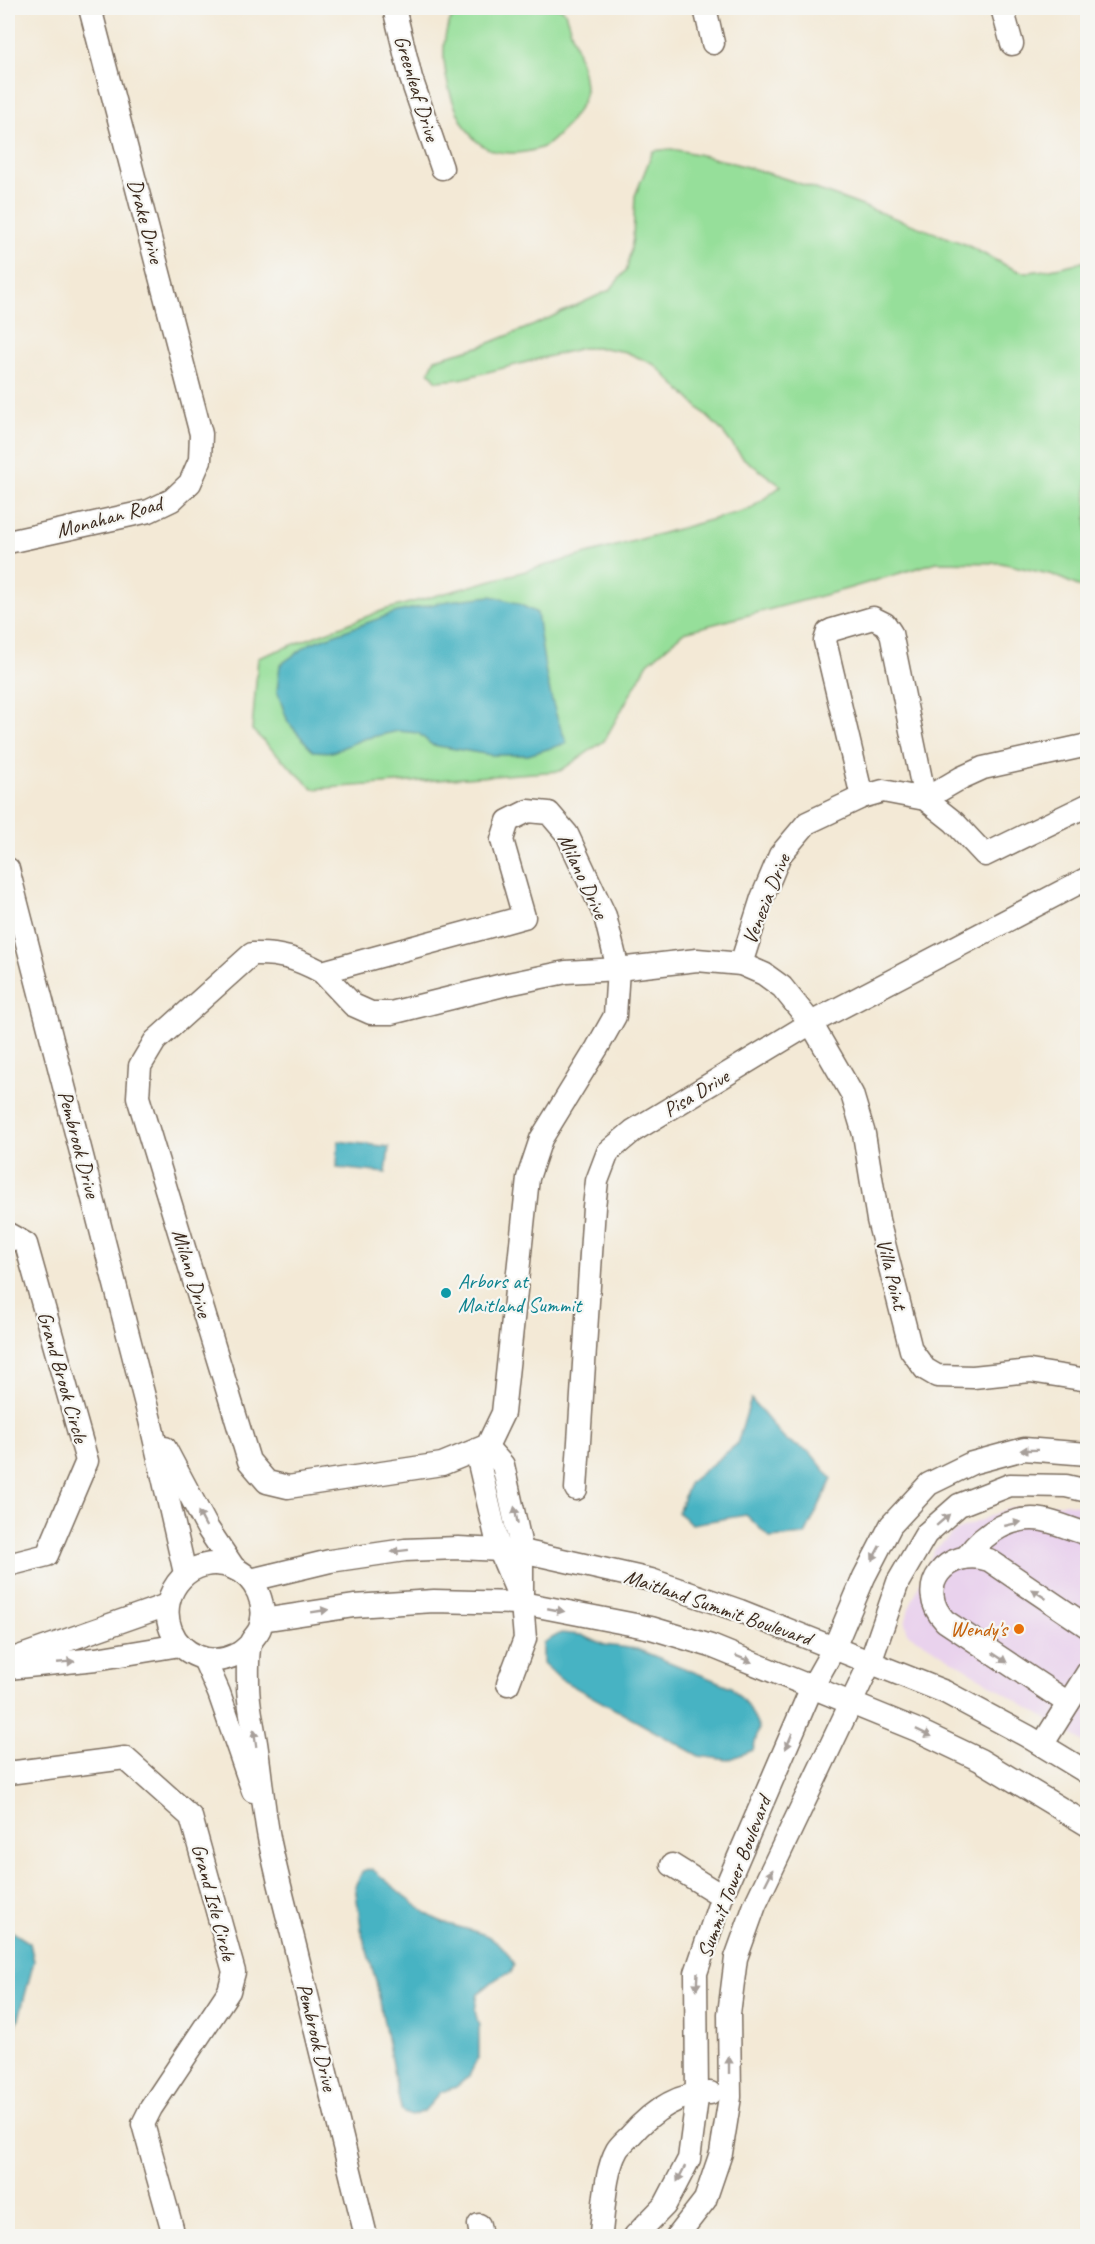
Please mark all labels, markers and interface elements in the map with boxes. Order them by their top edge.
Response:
street label: Greenleaf Drive [389,32,446,145]
street label: Drake Drive [122,176,170,268]
street label: Monahan Road [53,489,168,544]
street label: Milano Drive [552,829,614,924]
street label: Venezia Drive [736,849,796,948]
street label: Pisa Drive [658,1062,735,1123]
street label: Pembrook Drive [52,1088,106,1201]
street label: Milano Drive [166,1226,218,1321]
street label: Villa Point [871,1236,914,1314]
place label: Arbors at Maitland Summit [458,1268,583,1318]
marker: Arbors at Maitland Summit [439,1286,453,1300]
street label: Grand Brook Circle [32,1309,94,1447]
one-way arrow [1020,1445,1039,1455]
one-way arrow [511,1506,520,1525]
one-way arrow [197,1511,207,1528]
one-way arrow [935,1513,951,1526]
one-way arrow [1004,1518,1022,1528]
one-way arrow [871,1545,881,1562]
one-way arrow [390,1546,409,1556]
street label: Maitland Summit Boulevard [621,1563,818,1652]
one-way arrow [1031,1589,1047,1600]
one-way arrow [311,1606,330,1615]
one-way arrow [546,1606,565,1615]
place label: Wendy's [950,1616,1009,1642]
marker: Wendy's [1012,1622,1026,1636]
one-way arrow [992,1652,1008,1663]
one-way arrow [735,1655,753,1665]
one-way arrow [56,1657,75,1667]
one-way arrow [251,1729,260,1748]
one-way arrow [916,1729,933,1738]
one-way arrow [784,1732,793,1750]
street label: Summit Tower Boulevard [691,1790,778,1962]
street label: Grand Isle Circle [186,1841,242,1964]
one-way arrow [764,1868,773,1885]
one-way arrow [692,1972,701,1991]
street label: Pembrook Drive [291,1981,343,2094]
one-way arrow [724,2055,734,2074]
one-way arrow [677,2165,686,2182]

